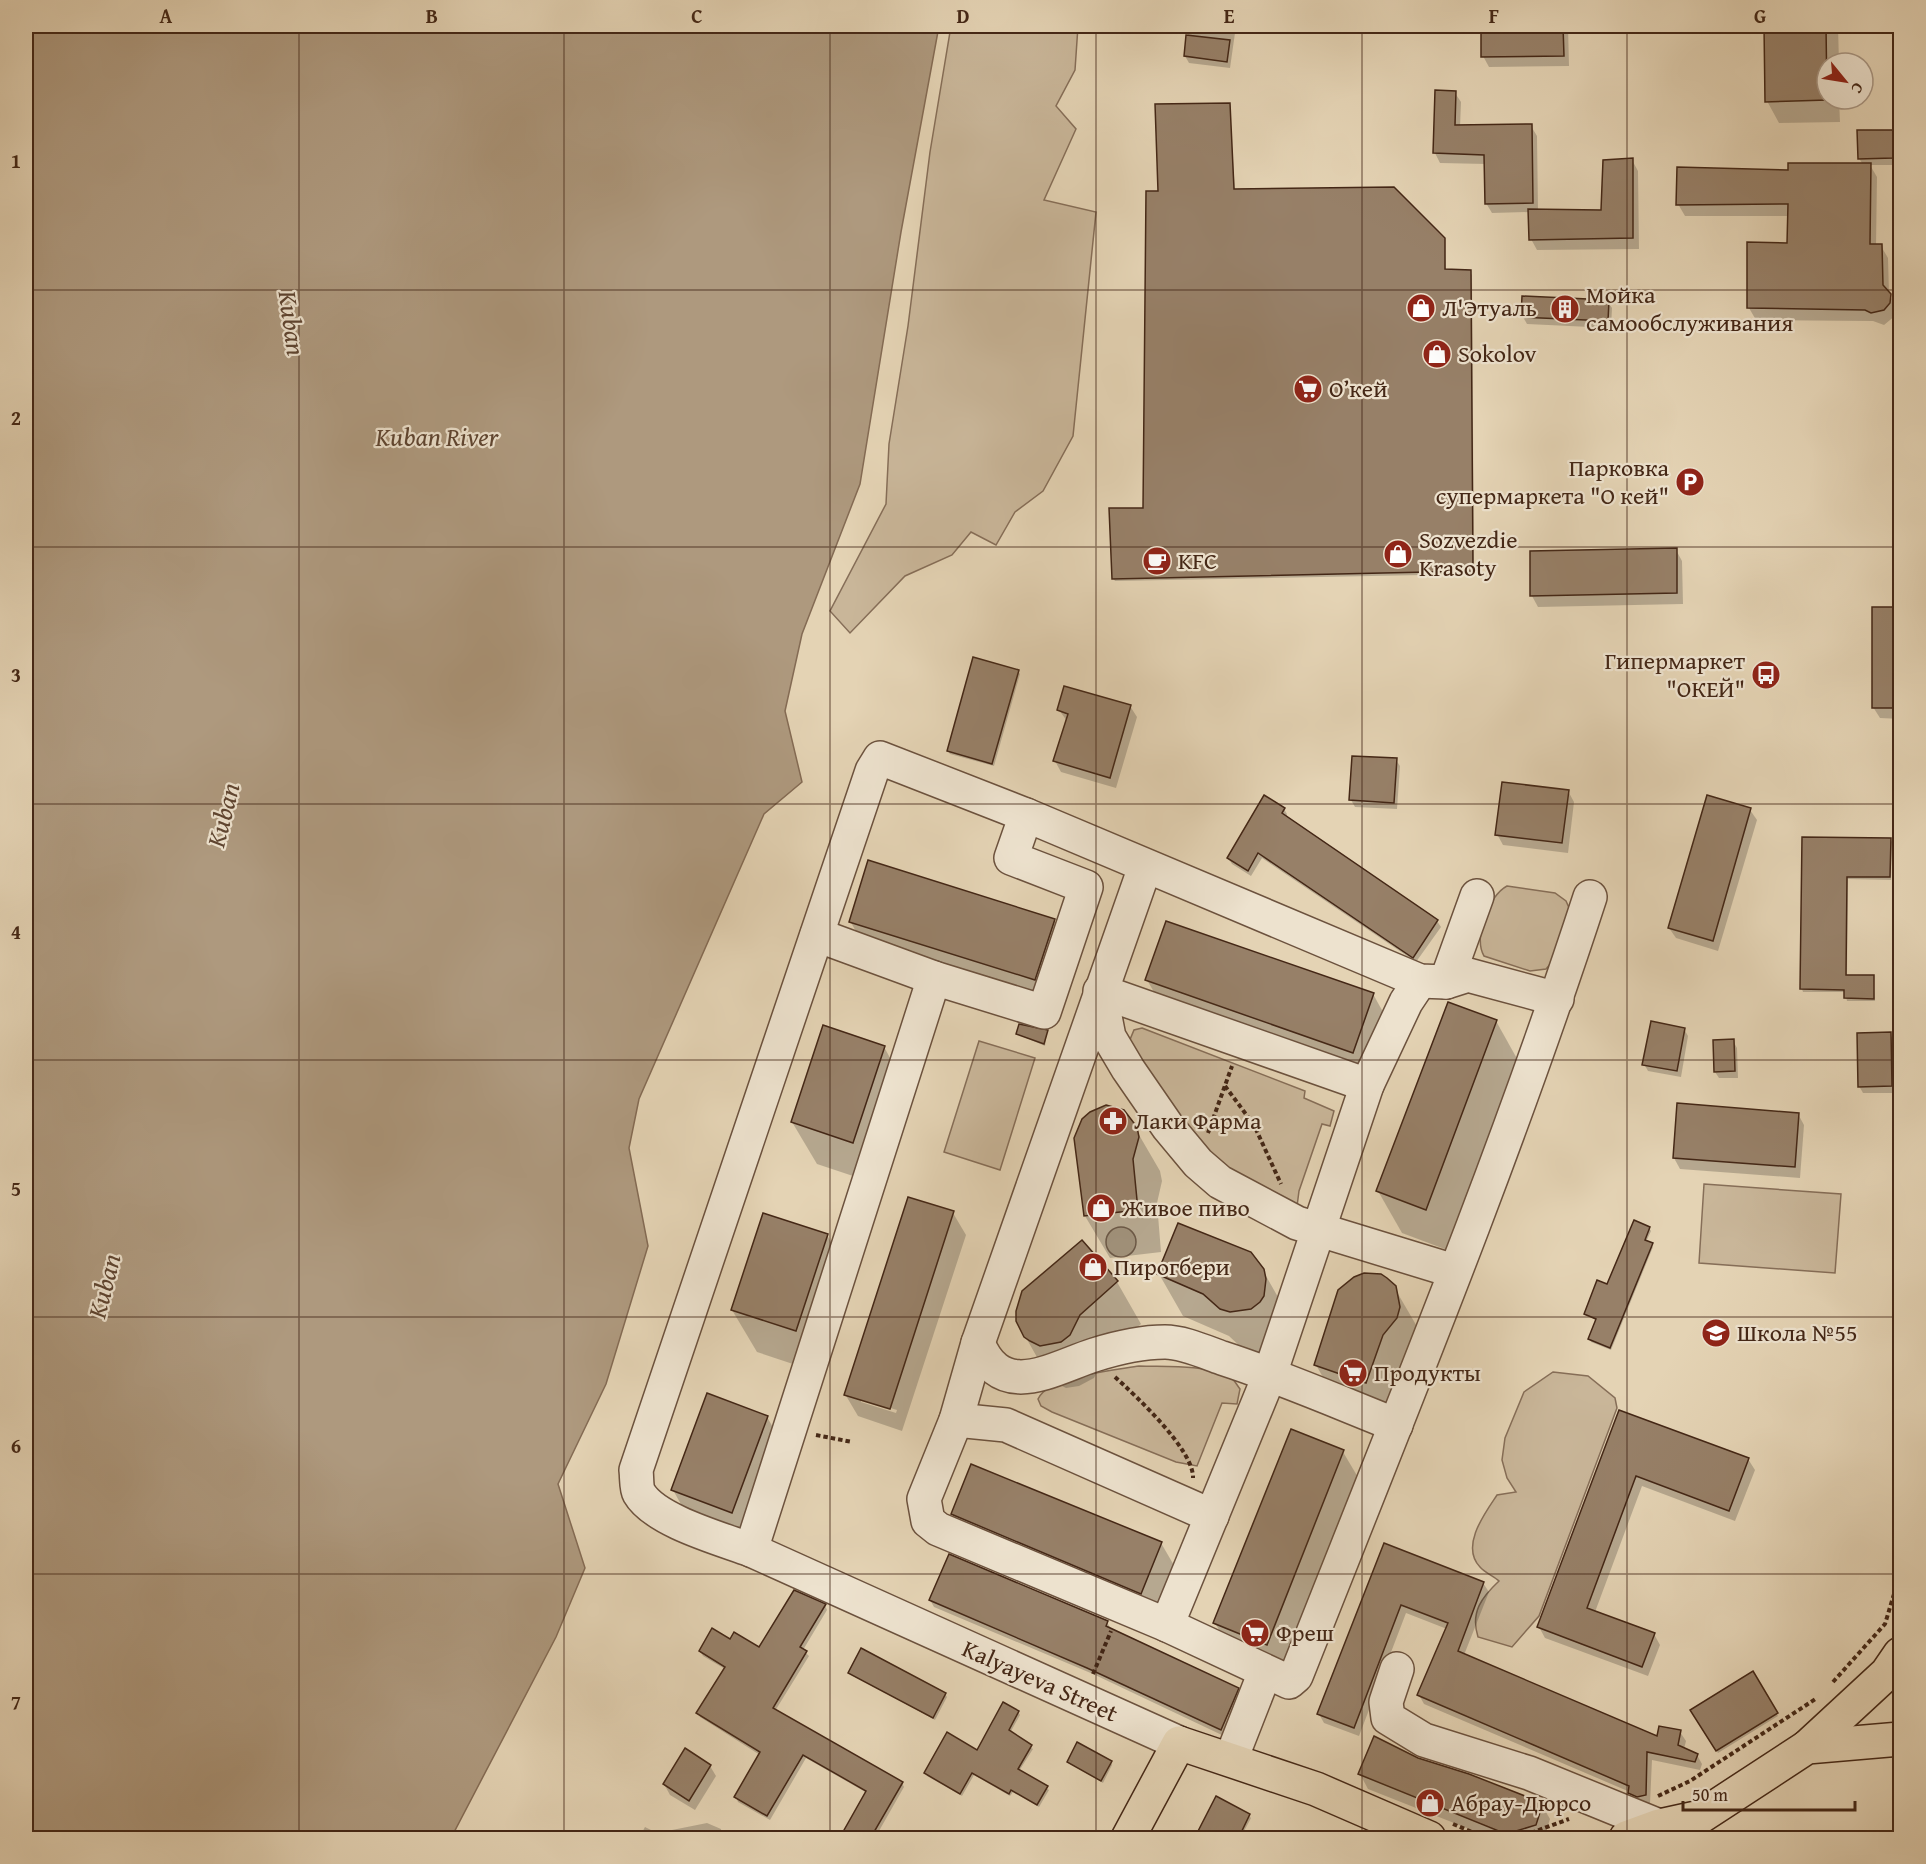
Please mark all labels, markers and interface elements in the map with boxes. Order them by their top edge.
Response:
text: A [160,1,173,30]
text: B [426,1,438,30]
text: C [691,1,703,30]
text: D [956,1,970,30]
text: E [1224,1,1235,30]
text: F [1489,1,1499,30]
text: G [1754,1,1766,30]
north arrow [1815,51,1875,111]
text: С [1845,79,1871,98]
text: 1 [11,146,21,175]
place label: Мойка самообслуживания [1586,277,1793,340]
water label: Kuban [269,287,316,358]
place label: Л'Этуаль [1442,290,1537,325]
shop icon: Л'Этуаль [1405,292,1437,324]
building icon: Мойка самообслуживания [1549,293,1581,325]
place label: Sokolov [1458,336,1536,371]
shop icon: Sokolov [1421,338,1453,370]
place label: О’кей [1329,371,1387,406]
supermarket icon: О’кей [1292,373,1324,405]
text: 2 [11,403,21,432]
water label: Kuban River [375,417,500,456]
place label: Парковка супермаркета "О кей" [1436,450,1670,513]
parking icon: Парковка супермаркета "О кей" [1674,466,1706,498]
place label: Sozvezdie Krasoty [1419,522,1517,585]
shop icon: Sozvezdie Krasoty [1382,538,1414,570]
place label: KFC [1178,543,1217,578]
cafe icon: KFC [1141,545,1173,577]
place label: Гипермаркет "ОКЕЙ" [1604,643,1745,706]
bus stop icon: Гипермаркет "ОКЕЙ" [1750,659,1782,691]
text: 3 [11,660,21,689]
water label: Kuban [195,779,249,852]
text: 4 [11,917,21,946]
place label: Лаки Фарма [1134,1103,1262,1138]
pharmacy icon: Лаки Фарма [1097,1105,1129,1137]
text: 5 [11,1174,21,1203]
place label: Живое пиво [1121,1190,1250,1225]
shop icon: Живое пиво [1085,1192,1117,1224]
place label: Пирогбери [1114,1249,1230,1284]
water label: Kuban [76,1250,130,1323]
shop icon: Пирогбери [1077,1251,1109,1283]
place label: Школа №55 [1737,1315,1858,1350]
school or university icon: Школа №55 [1700,1317,1732,1349]
place label: Продукты [1374,1355,1481,1390]
supermarket icon: Продукты [1337,1357,1369,1389]
text: 6 [11,1431,21,1460]
place label: Фреш [1276,1615,1334,1650]
supermarket icon: Фреш [1239,1617,1271,1649]
street label: Kalyayeva Street [957,1631,1124,1731]
text: 7 [11,1687,21,1716]
scale bar [1683,1774,1856,1812]
text: 50 m [1692,1781,1728,1808]
place label: Абрау-Дюрсо [1451,1785,1591,1820]
shop icon: Абрау-Дюрсо [1414,1787,1446,1819]

